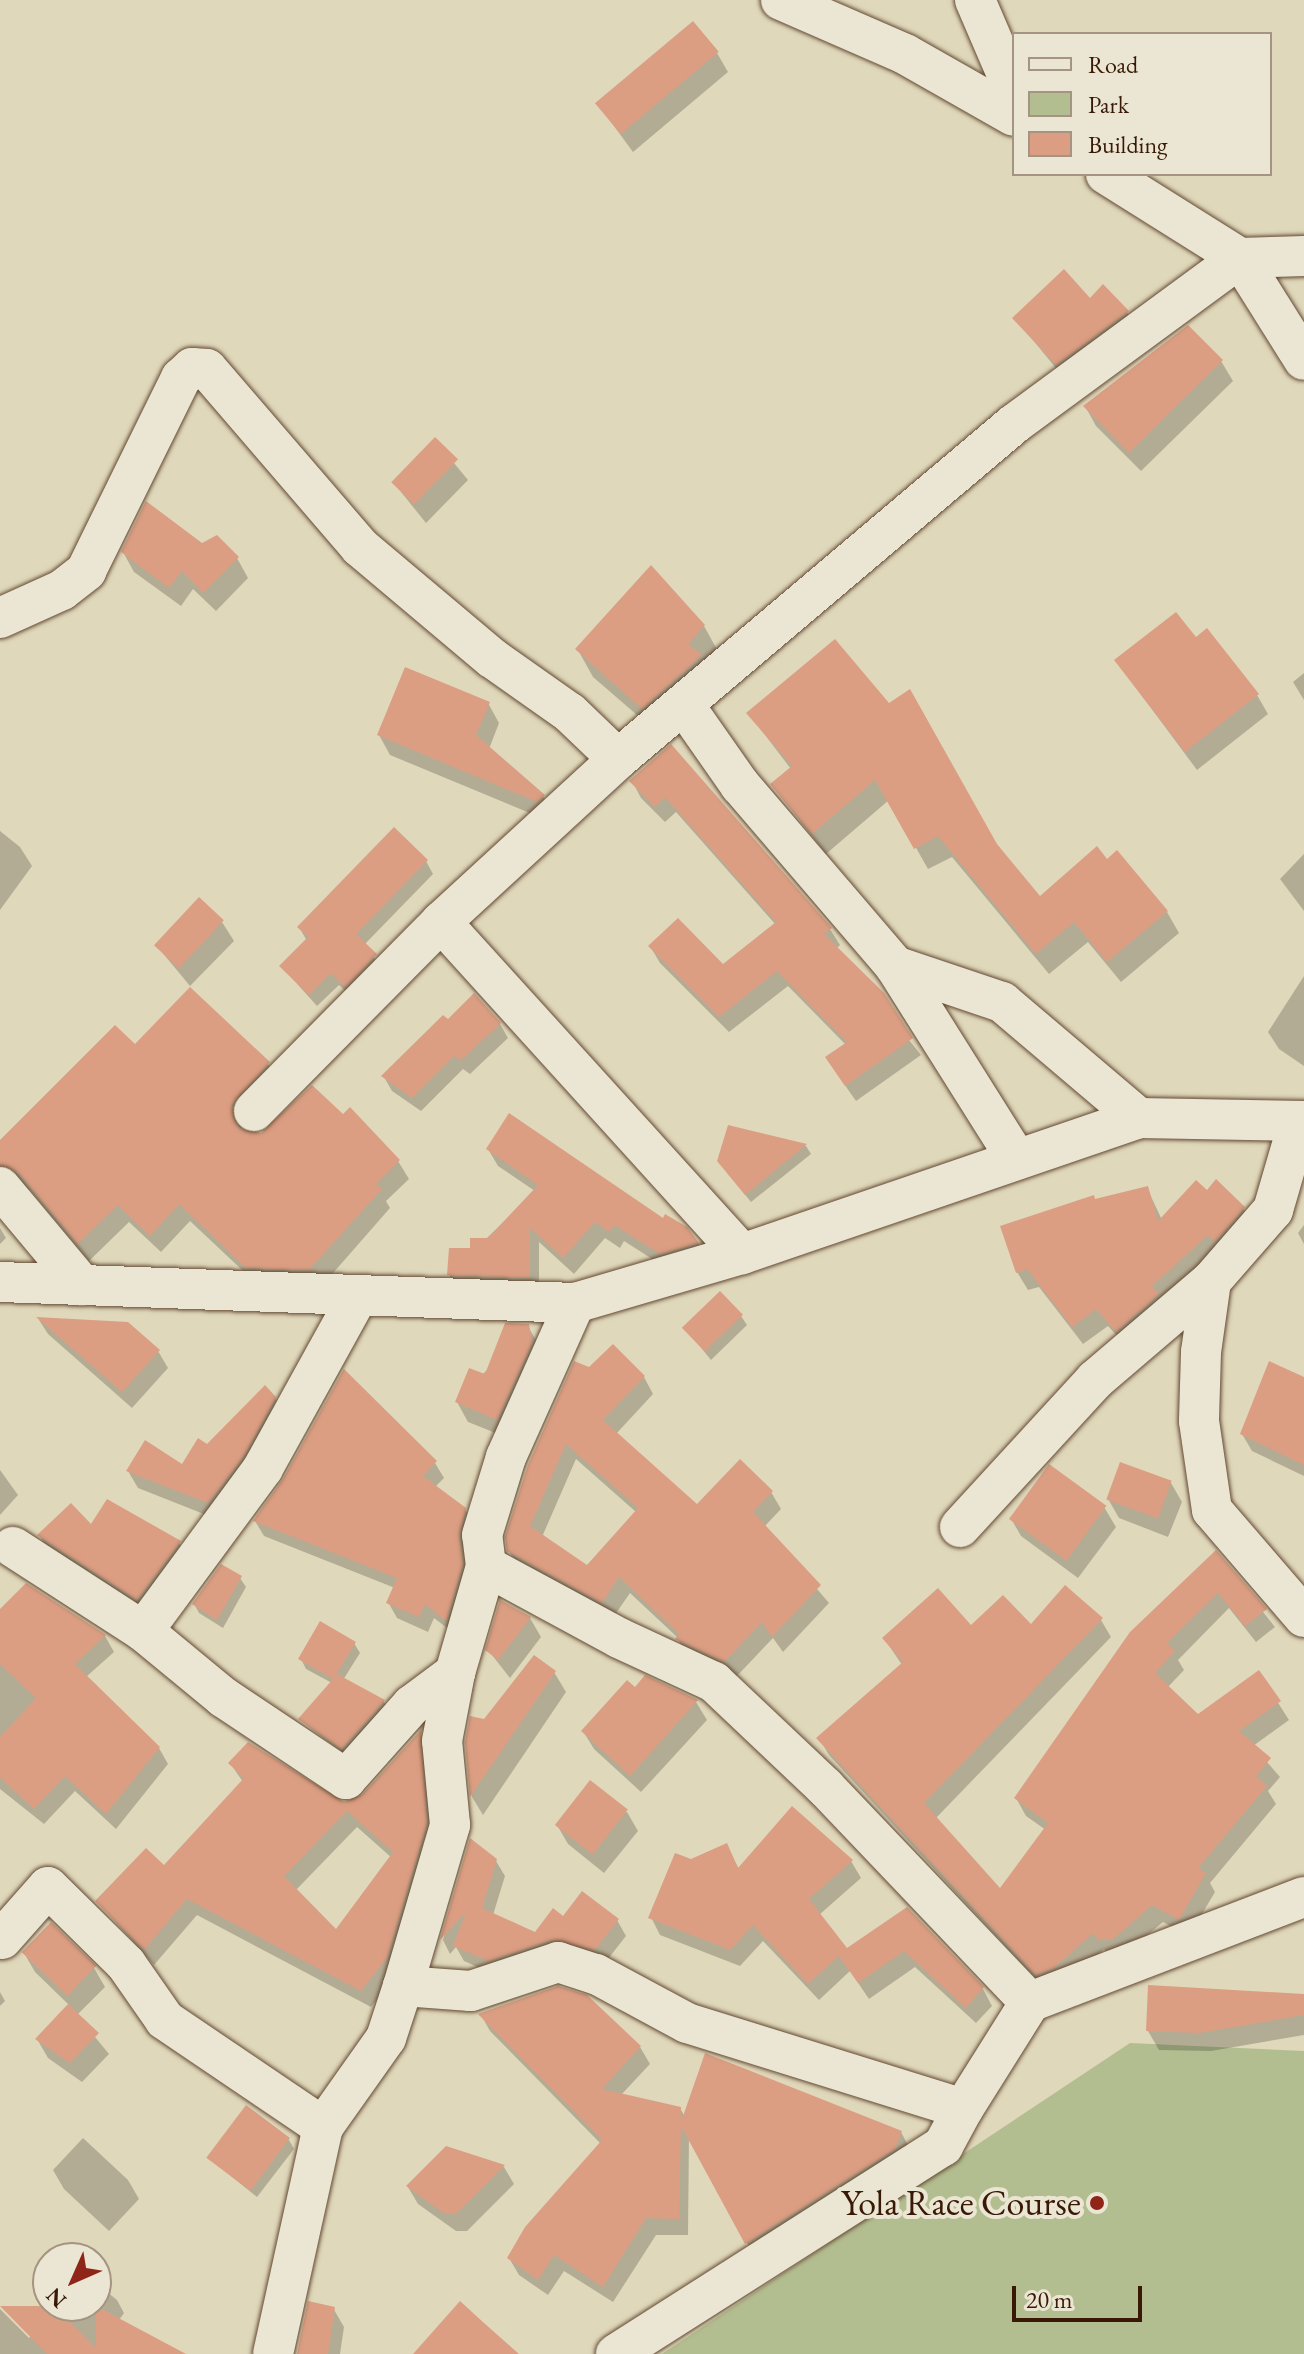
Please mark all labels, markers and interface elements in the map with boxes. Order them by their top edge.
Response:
legend [1012,32,1272,176]
text: Road [1088,49,1138,80]
text: Park [1088,89,1129,120]
text: Building [1088,129,1168,160]
place label: Yola Race Course [841,2181,1081,2225]
marker: Yola Race Course [1088,2194,1106,2212]
north arrow [32,2242,112,2322]
scale bar [1016,2270,1146,2320]
text: N [40,2281,73,2314]
text: 20 m [1026,2284,1073,2315]

